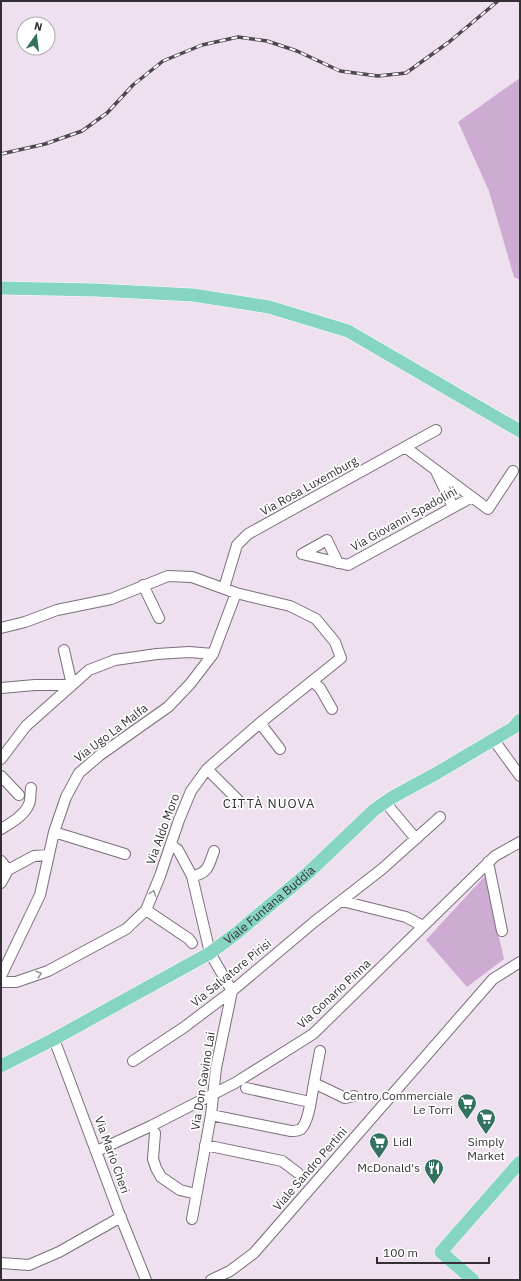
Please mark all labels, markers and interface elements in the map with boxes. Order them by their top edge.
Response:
north arrow [16,16,56,56]
text: N [33,19,44,34]
street label: Via Rosa Luxemburg [258,452,361,518]
street label: Via Giovanni Spadolini [348,483,460,554]
street label: Via Ugo La Malfa [71,700,151,765]
street label: Via Aldo Moro [143,791,182,866]
district label: CITTÀ NUOVA [223,795,315,812]
street label: Viale Funtana Buddia [221,862,318,947]
one-way arrow [149,890,157,897]
street label: Via Salvatore Pirisi [187,935,274,1010]
street label: Via Gonario Pinna [294,955,374,1032]
one-way arrow [35,971,42,979]
street label: Via Don Gavino Lai [187,1031,218,1131]
place label: Centro Commerciale Le Torri [343,1088,453,1117]
supermarket icon: Centro Commerciale Le Torri [456,1092,478,1120]
supermarket icon: Simply Market [475,1107,497,1135]
street label: Via Mario Cheri [92,1114,133,1195]
street label: Viale Sandro Pertini [269,1124,350,1213]
supermarket icon: Lidl [368,1131,390,1159]
place label: Lidl [393,1134,412,1149]
place label: Simply Market [467,1134,505,1163]
restaurant icon: McDonald's [423,1157,445,1185]
place label: McDonald's [357,1160,420,1175]
scale bar [377,1239,489,1265]
text: 100 m [383,1245,418,1260]

